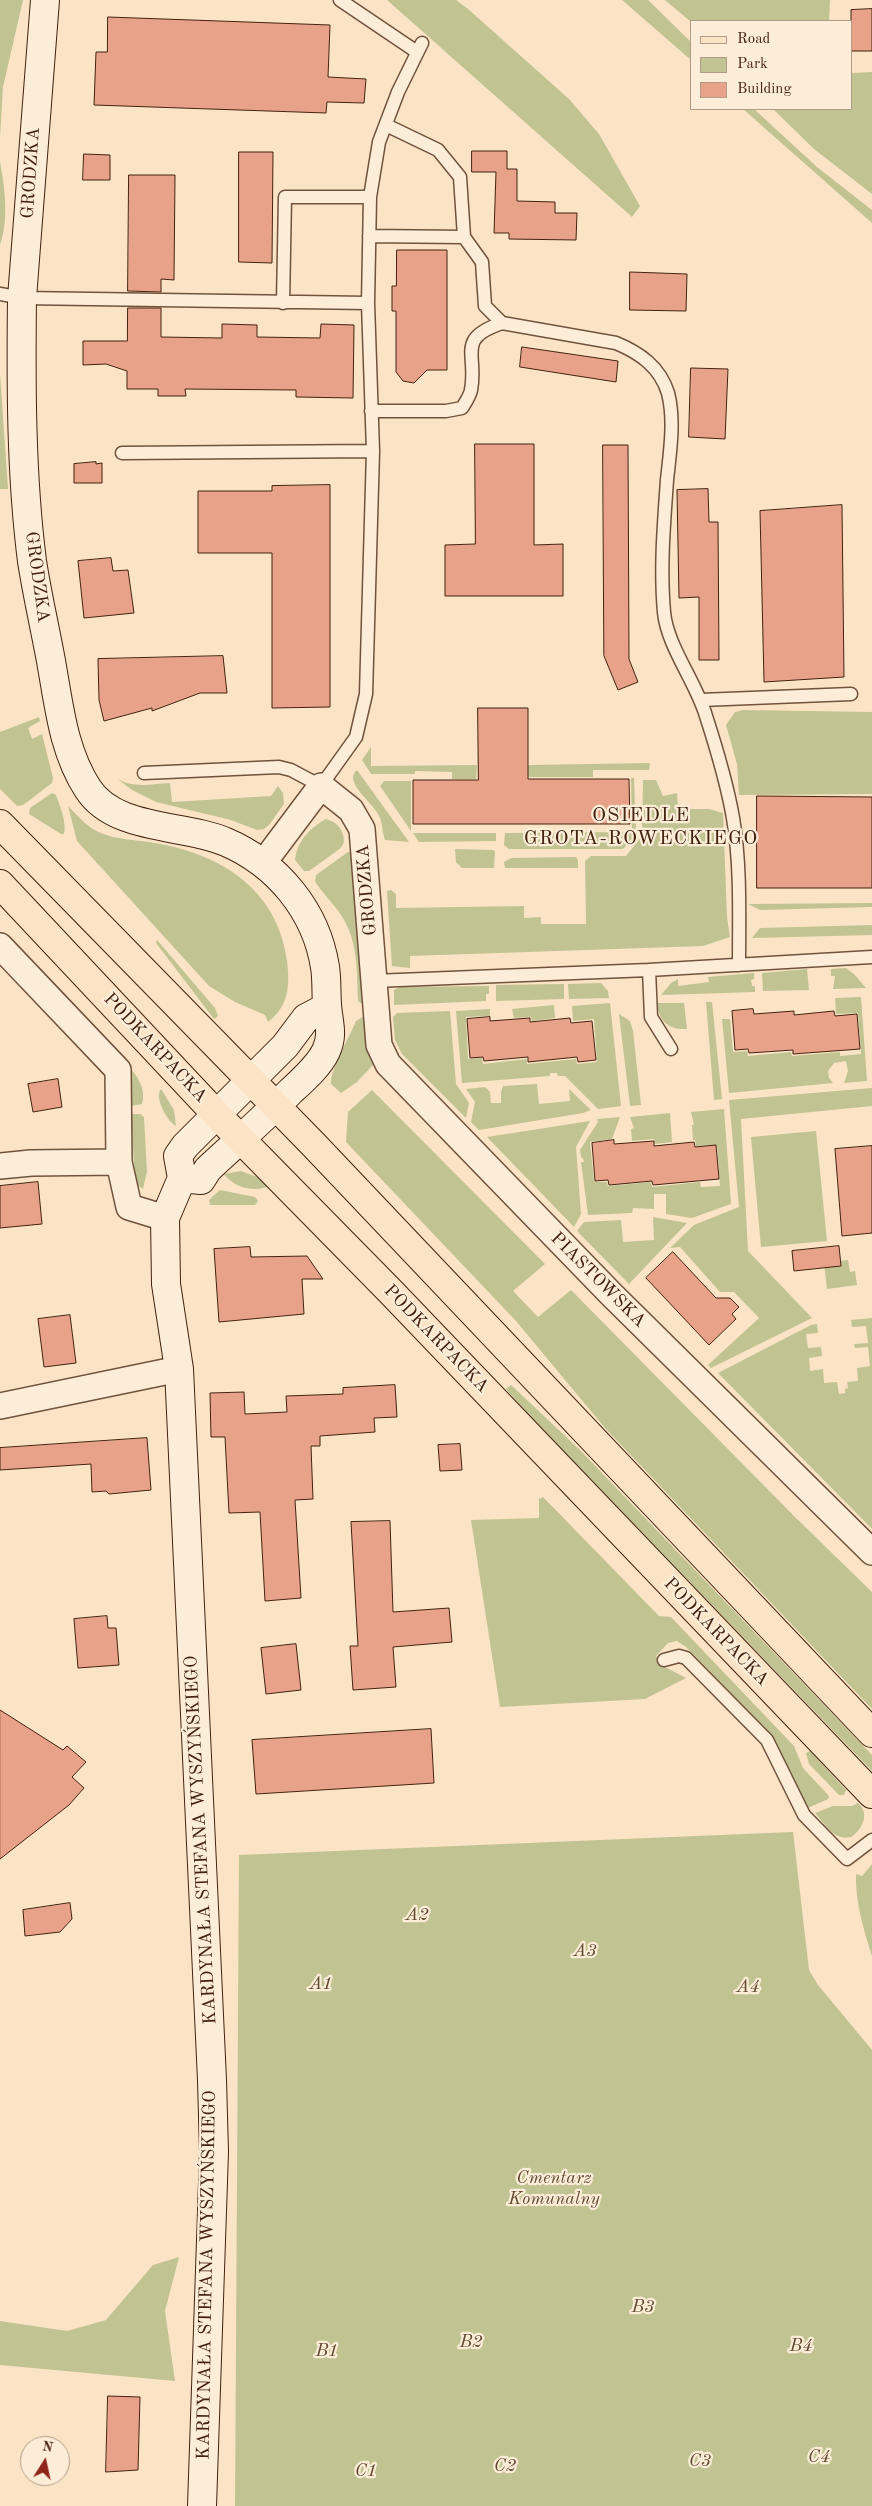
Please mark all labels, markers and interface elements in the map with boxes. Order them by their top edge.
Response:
legend [690,20,852,110]
text: Road [737,32,770,47]
text: Park [737,57,768,72]
text: Building [737,82,792,97]
street label: GRODZKA [17,127,45,219]
street label: GRODZKA [20,530,54,624]
district label: OSIEDLE GROTA-ROWECKIEGO [522,804,760,851]
street label: GRODZKA [352,843,382,937]
street label: PODKARPACKA [99,989,211,1107]
street label: PIASTOWSKA [546,1228,650,1332]
street label: PODKARPACKA [379,1280,493,1398]
street label: PODKARPACKA [659,1573,773,1691]
street label: KARDYNAŁA STEFANA WYSZYŃSKIEGO [181,1655,221,2025]
park label: A2 [405,1904,429,1926]
park label: A3 [573,1940,597,1962]
park label: A1 [309,1973,333,1995]
park label: A4 [736,1976,760,1998]
street label: KARDYNAŁA STEFANA WYSZYŃSKIEGO [193,2090,221,2460]
park label: Cmentarz Komunalny [508,2167,600,2210]
park label: B3 [632,2296,654,2318]
park label: B2 [460,2331,482,2353]
park label: B4 [790,2335,812,2357]
park label: B1 [316,2340,338,2362]
north arrow [20,2436,70,2486]
text: N [41,2439,54,2455]
park label: C4 [808,2446,830,2468]
park label: C3 [689,2450,711,2472]
park label: C2 [494,2455,516,2477]
park label: C1 [355,2460,377,2482]

